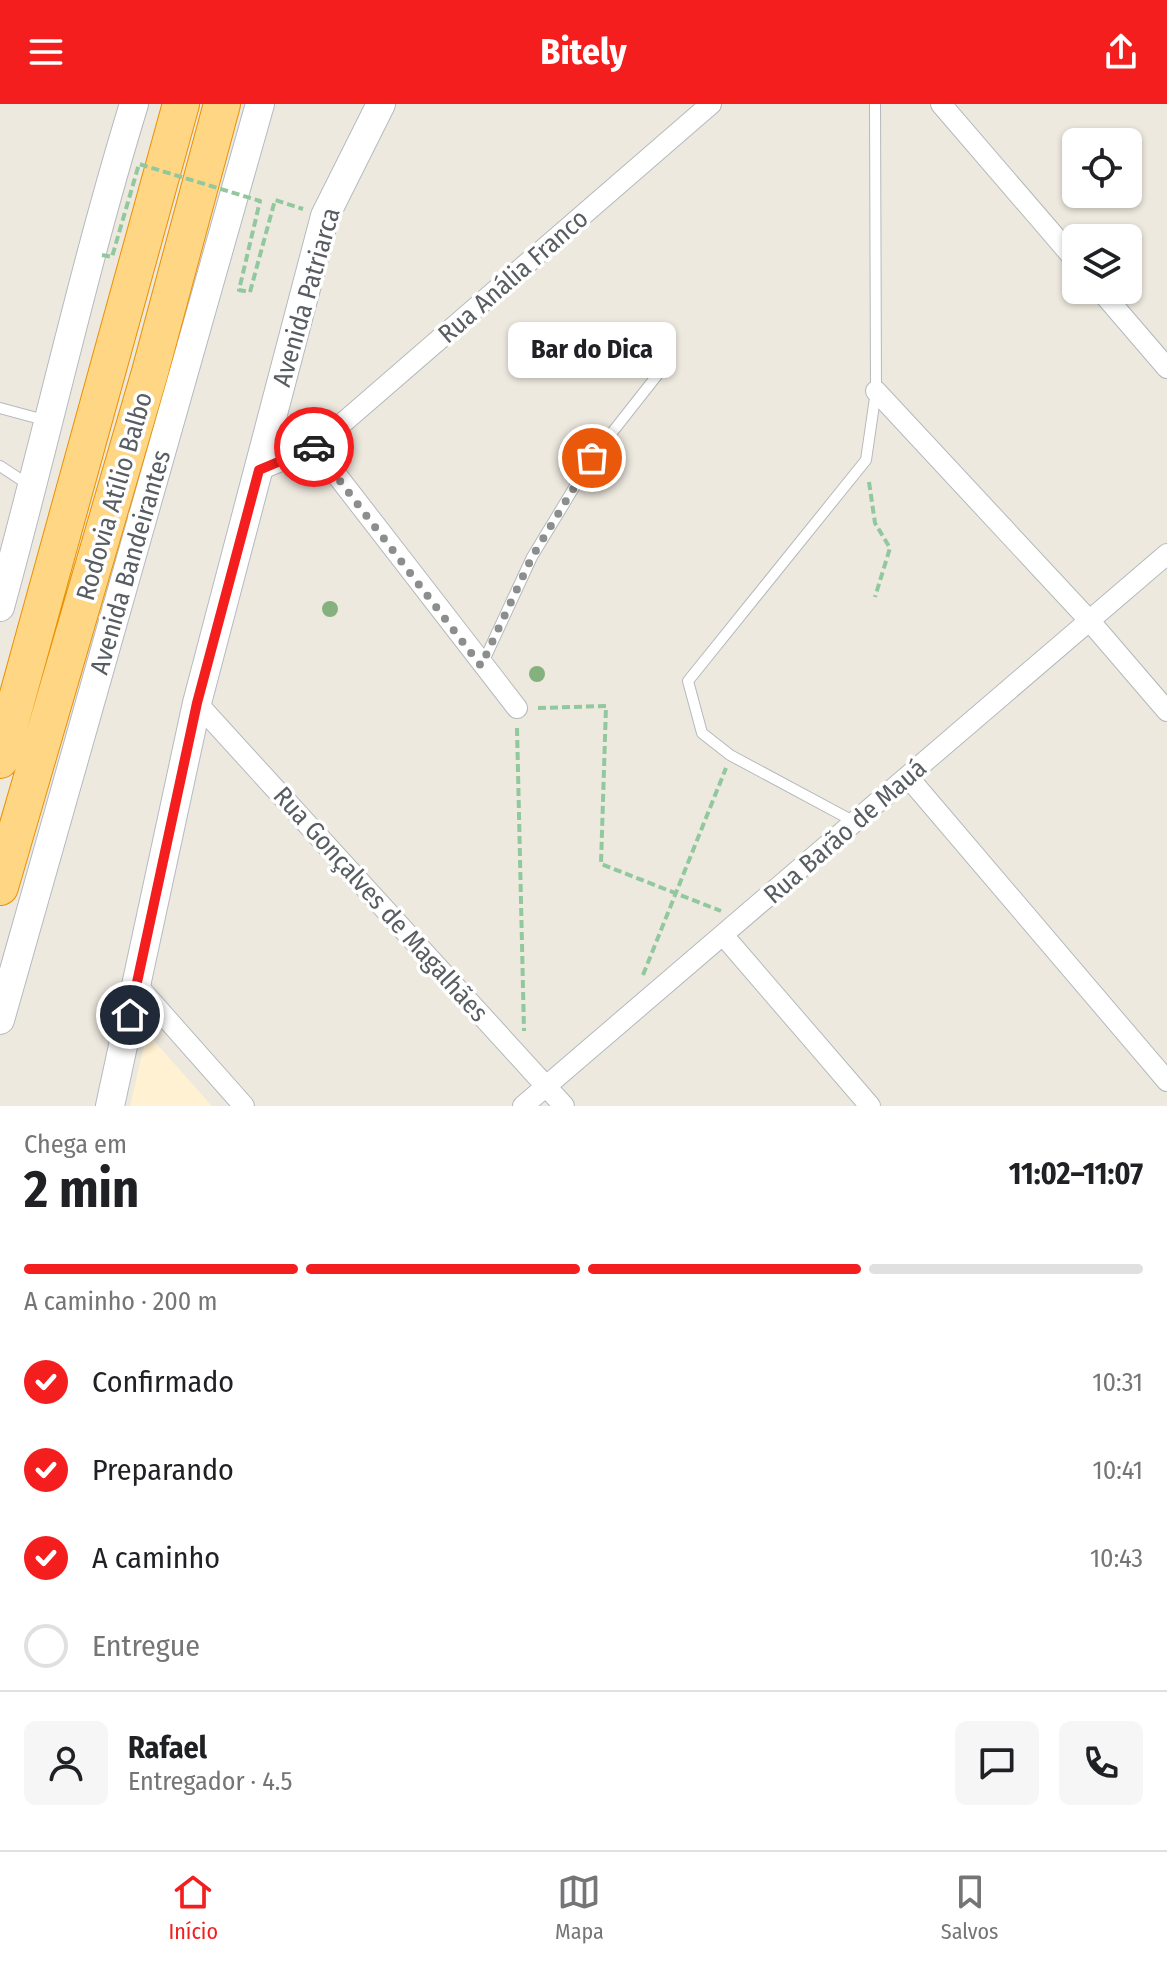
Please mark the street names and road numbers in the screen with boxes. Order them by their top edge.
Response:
street label: Rua Anália Franco [432,203,595,350]
street label: Avenida Patriarca [266,204,347,390]
street label: Rodovia Atílio Balbo [70,388,159,604]
street label: Avenida Bandeirantes [84,446,177,678]
street label: Rua Barão de Mauá [758,752,933,910]
street label: Rua Gonçalves de Magalhães [267,780,494,1028]

